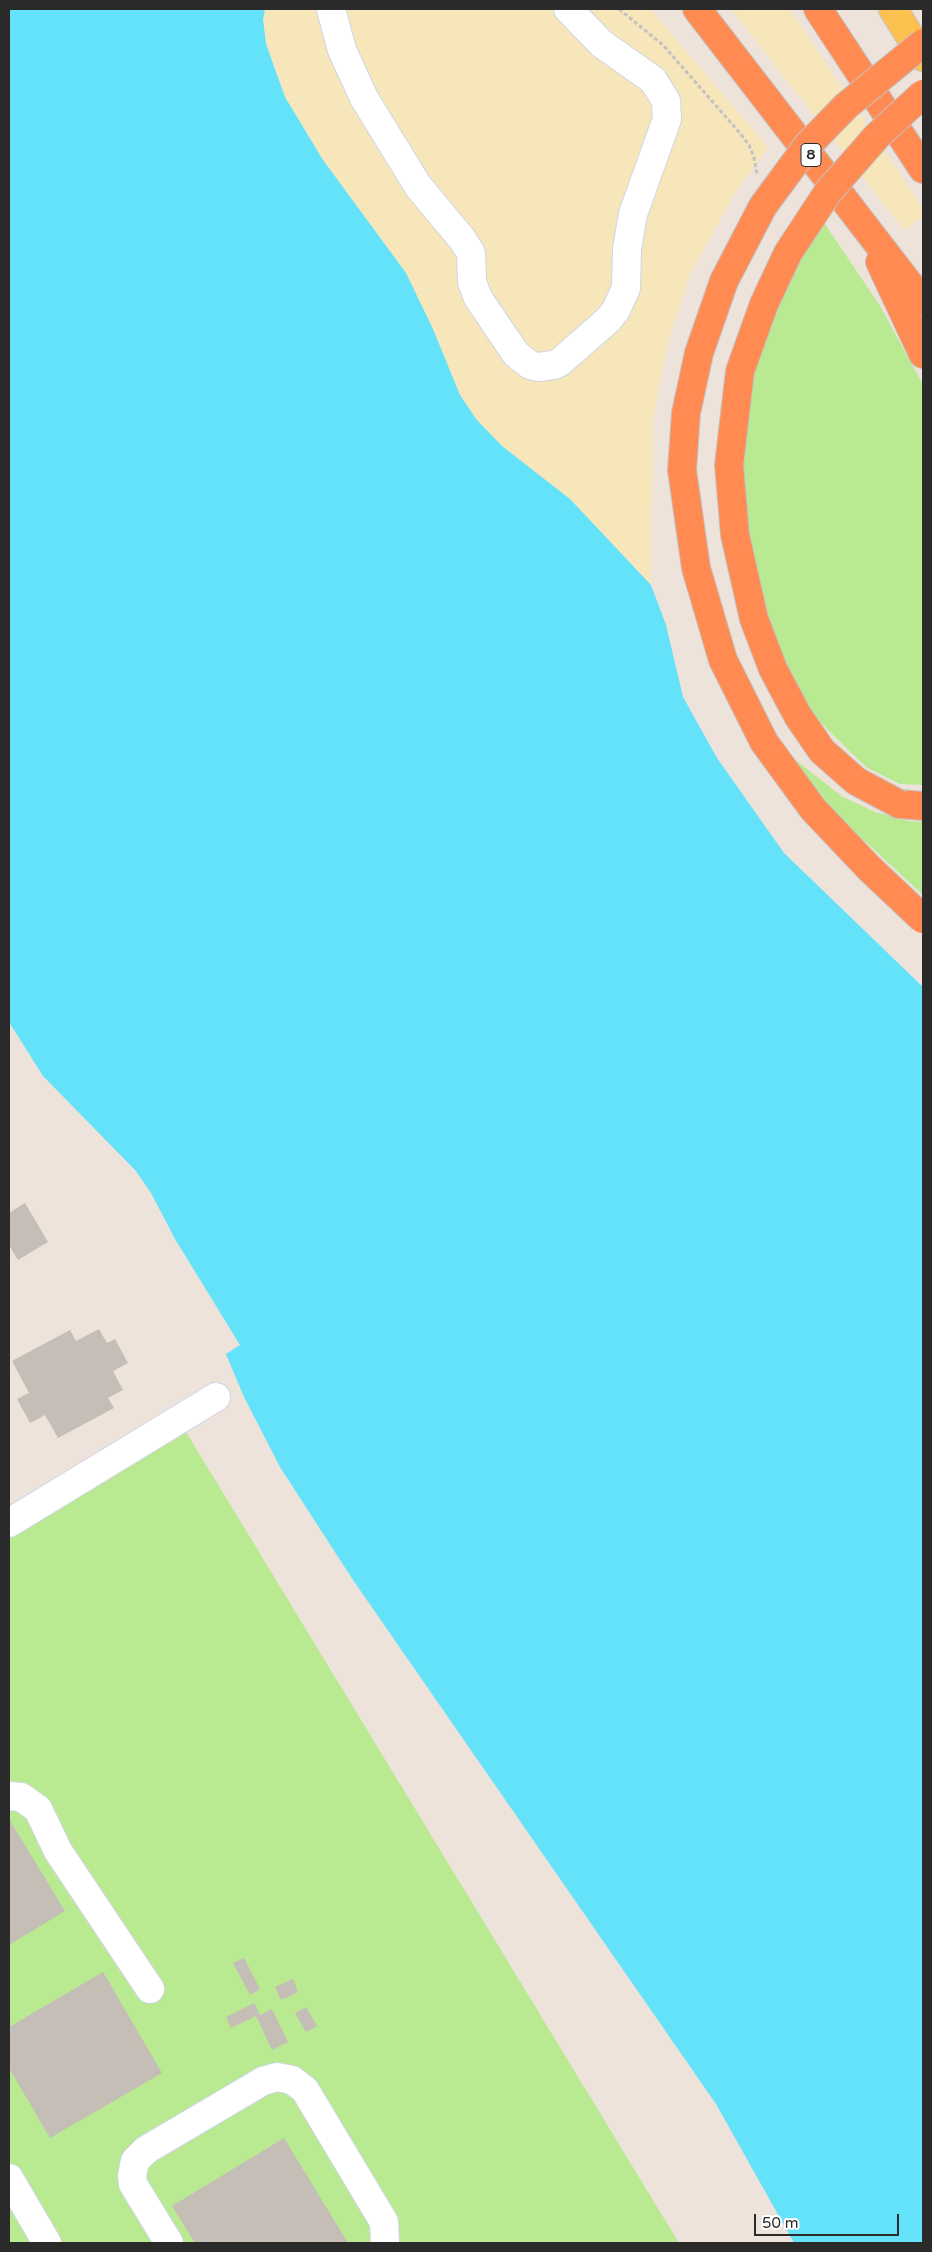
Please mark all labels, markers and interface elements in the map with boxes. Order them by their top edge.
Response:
road number: 8 [801,144,821,166]
scale bar [757,2204,902,2236]
text: 50 m [762,2214,799,2232]

